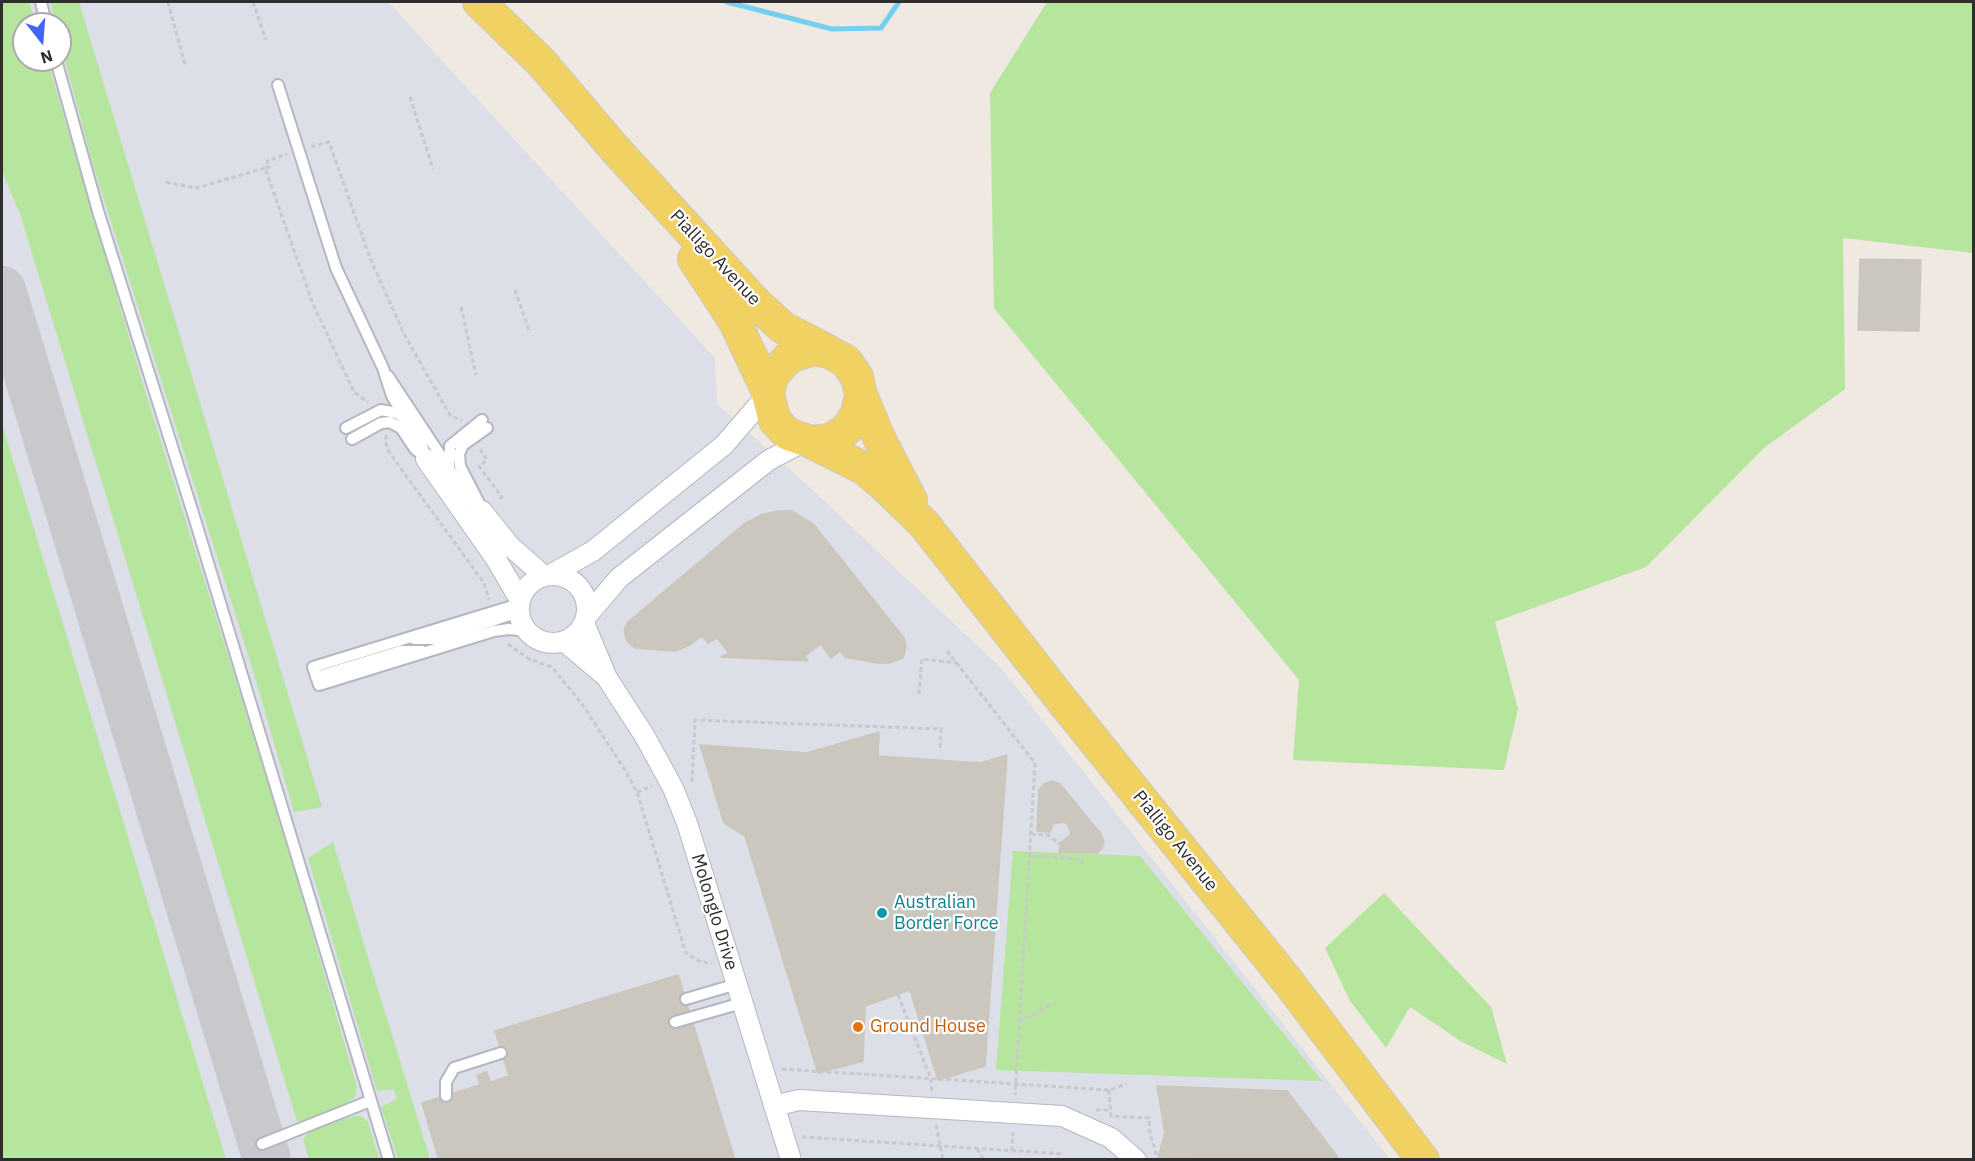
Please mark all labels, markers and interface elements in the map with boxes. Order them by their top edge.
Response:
north arrow [12,12,72,72]
text: N [38,46,55,69]
street label: Pialligo Avenue [665,206,765,310]
street label: Pialligo Avenue [1128,786,1222,896]
street label: Molonglo Drive [686,851,742,973]
place label: Australian Border Force [894,892,999,934]
marker: Australian Border Force [875,906,889,920]
place label: Ground House [870,1016,986,1038]
marker: Ground House [851,1020,865,1034]

